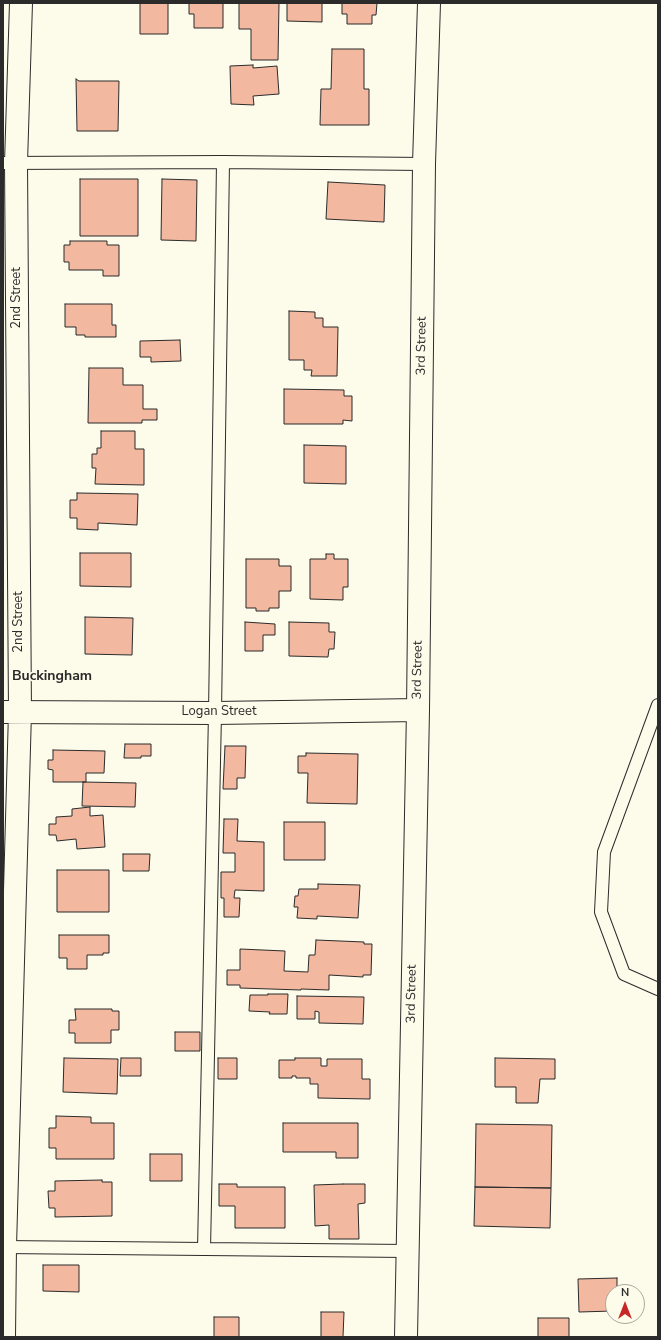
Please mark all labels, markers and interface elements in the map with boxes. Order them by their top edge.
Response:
street label: 2nd Street [9,267,25,329]
street label: 3rd Street [414,316,430,376]
street label: 2nd Street [11,591,27,653]
street label: 3rd Street [410,640,426,700]
district label: Buckingham [12,669,92,685]
street label: Logan Street [182,704,256,720]
street label: 3rd Street [404,964,420,1024]
north arrow [605,1284,645,1324]
text: N [621,1285,629,1300]

